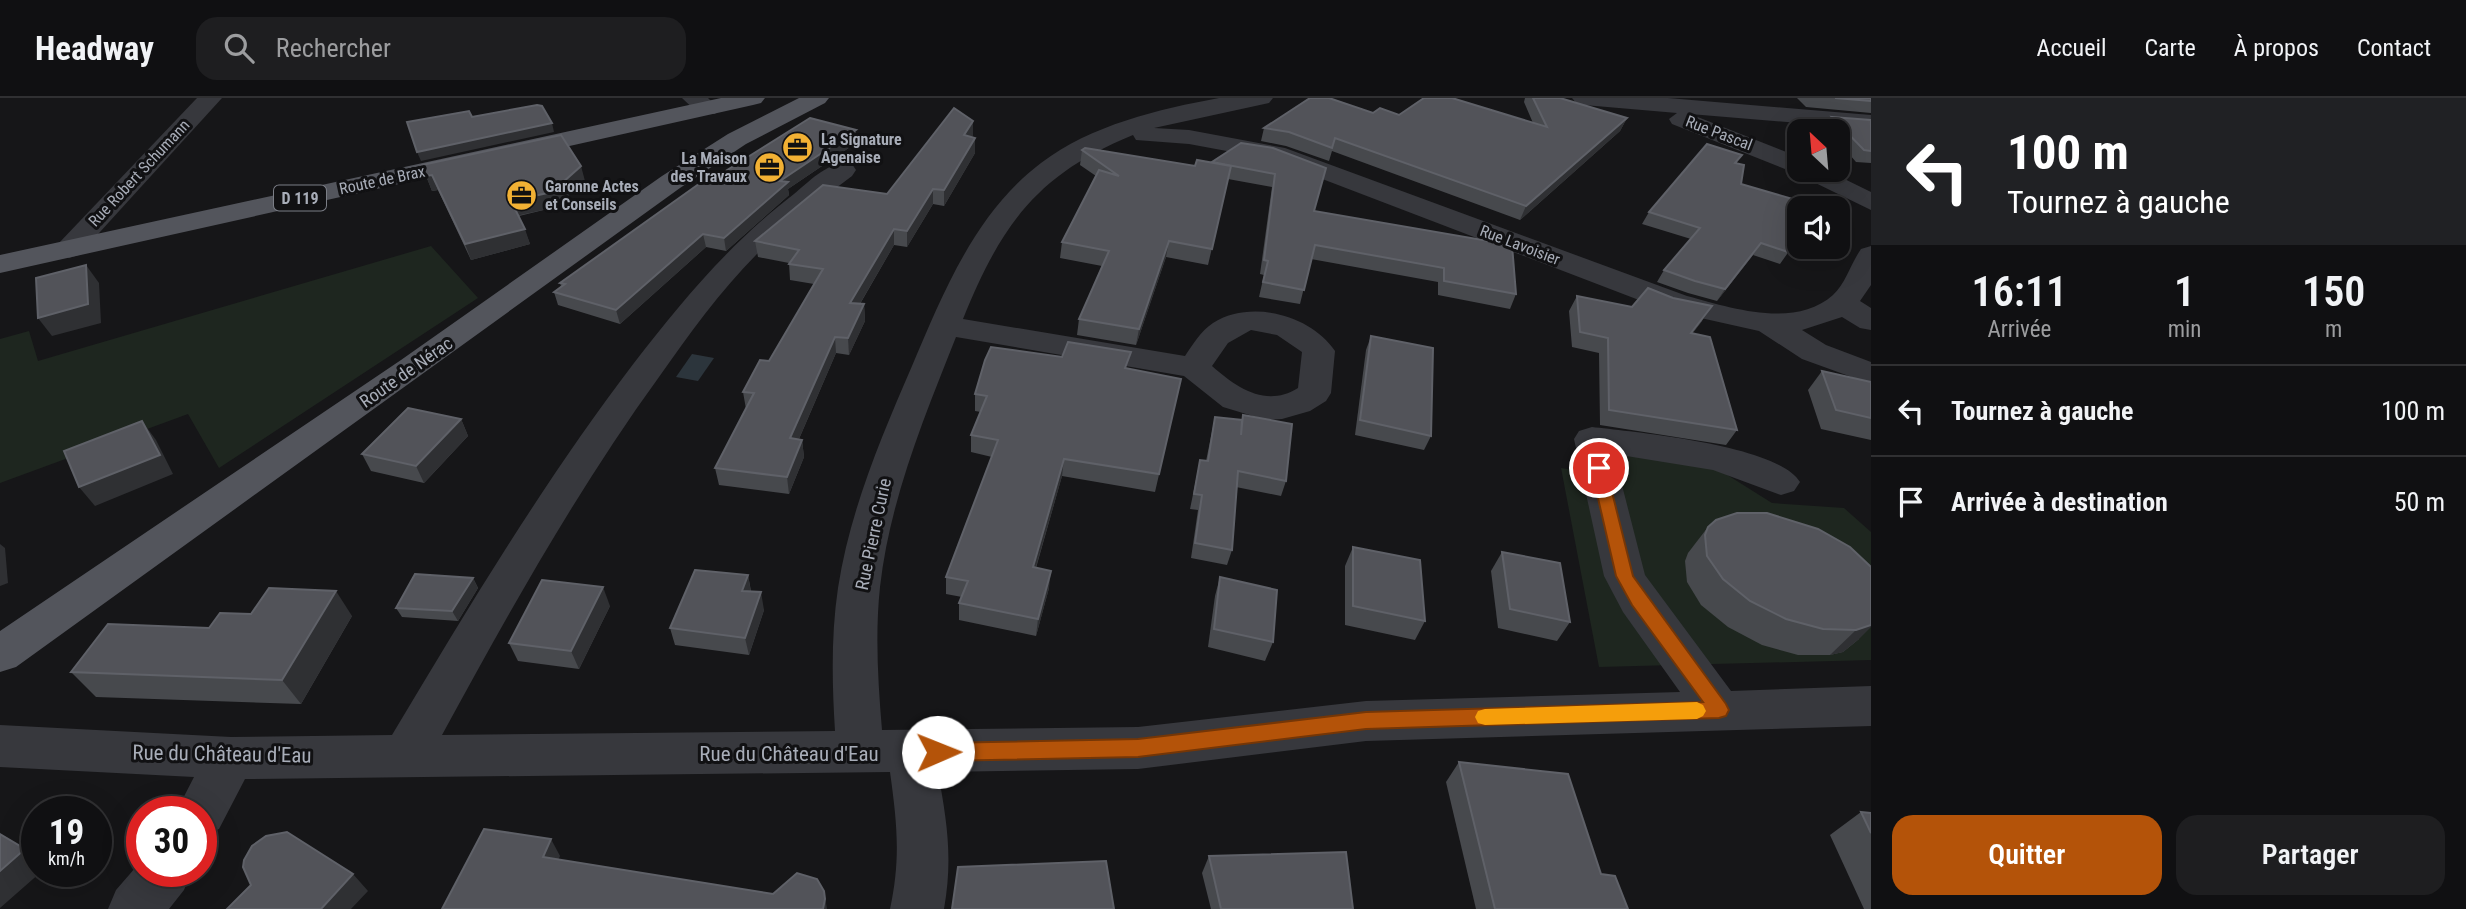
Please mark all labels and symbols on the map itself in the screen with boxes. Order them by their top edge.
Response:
street label: Rue Pascal [1683,112,1755,154]
street label: Rue Robert Schumann [85,116,193,230]
north arrow [1787,119,1850,182]
place label: La Signature Agenaise [821,130,902,167]
office icon: La Signature Agenaise [781,131,815,165]
place label: La Maison des Travaux [671,149,748,186]
office icon: La Maison des Travaux [753,150,787,184]
street label: Route de Brax [337,162,427,198]
place label: Garonne Actes et Conseils [545,177,639,214]
office icon: Garonne Actes et Conseils [505,178,539,212]
road number: D 119 [274,186,326,211]
street label: Rue Lavoisier [1477,221,1563,269]
street label: Route de Nérac [356,332,456,412]
pin [1569,438,1629,498]
street label: Rue Pierre Curie [851,476,895,592]
position arrow [901,715,975,789]
street label: Rue du Château d'Eau [132,740,312,768]
street label: Rue du Château d'Eau [699,742,879,766]
speed limit sign: 30 [126,796,217,887]

